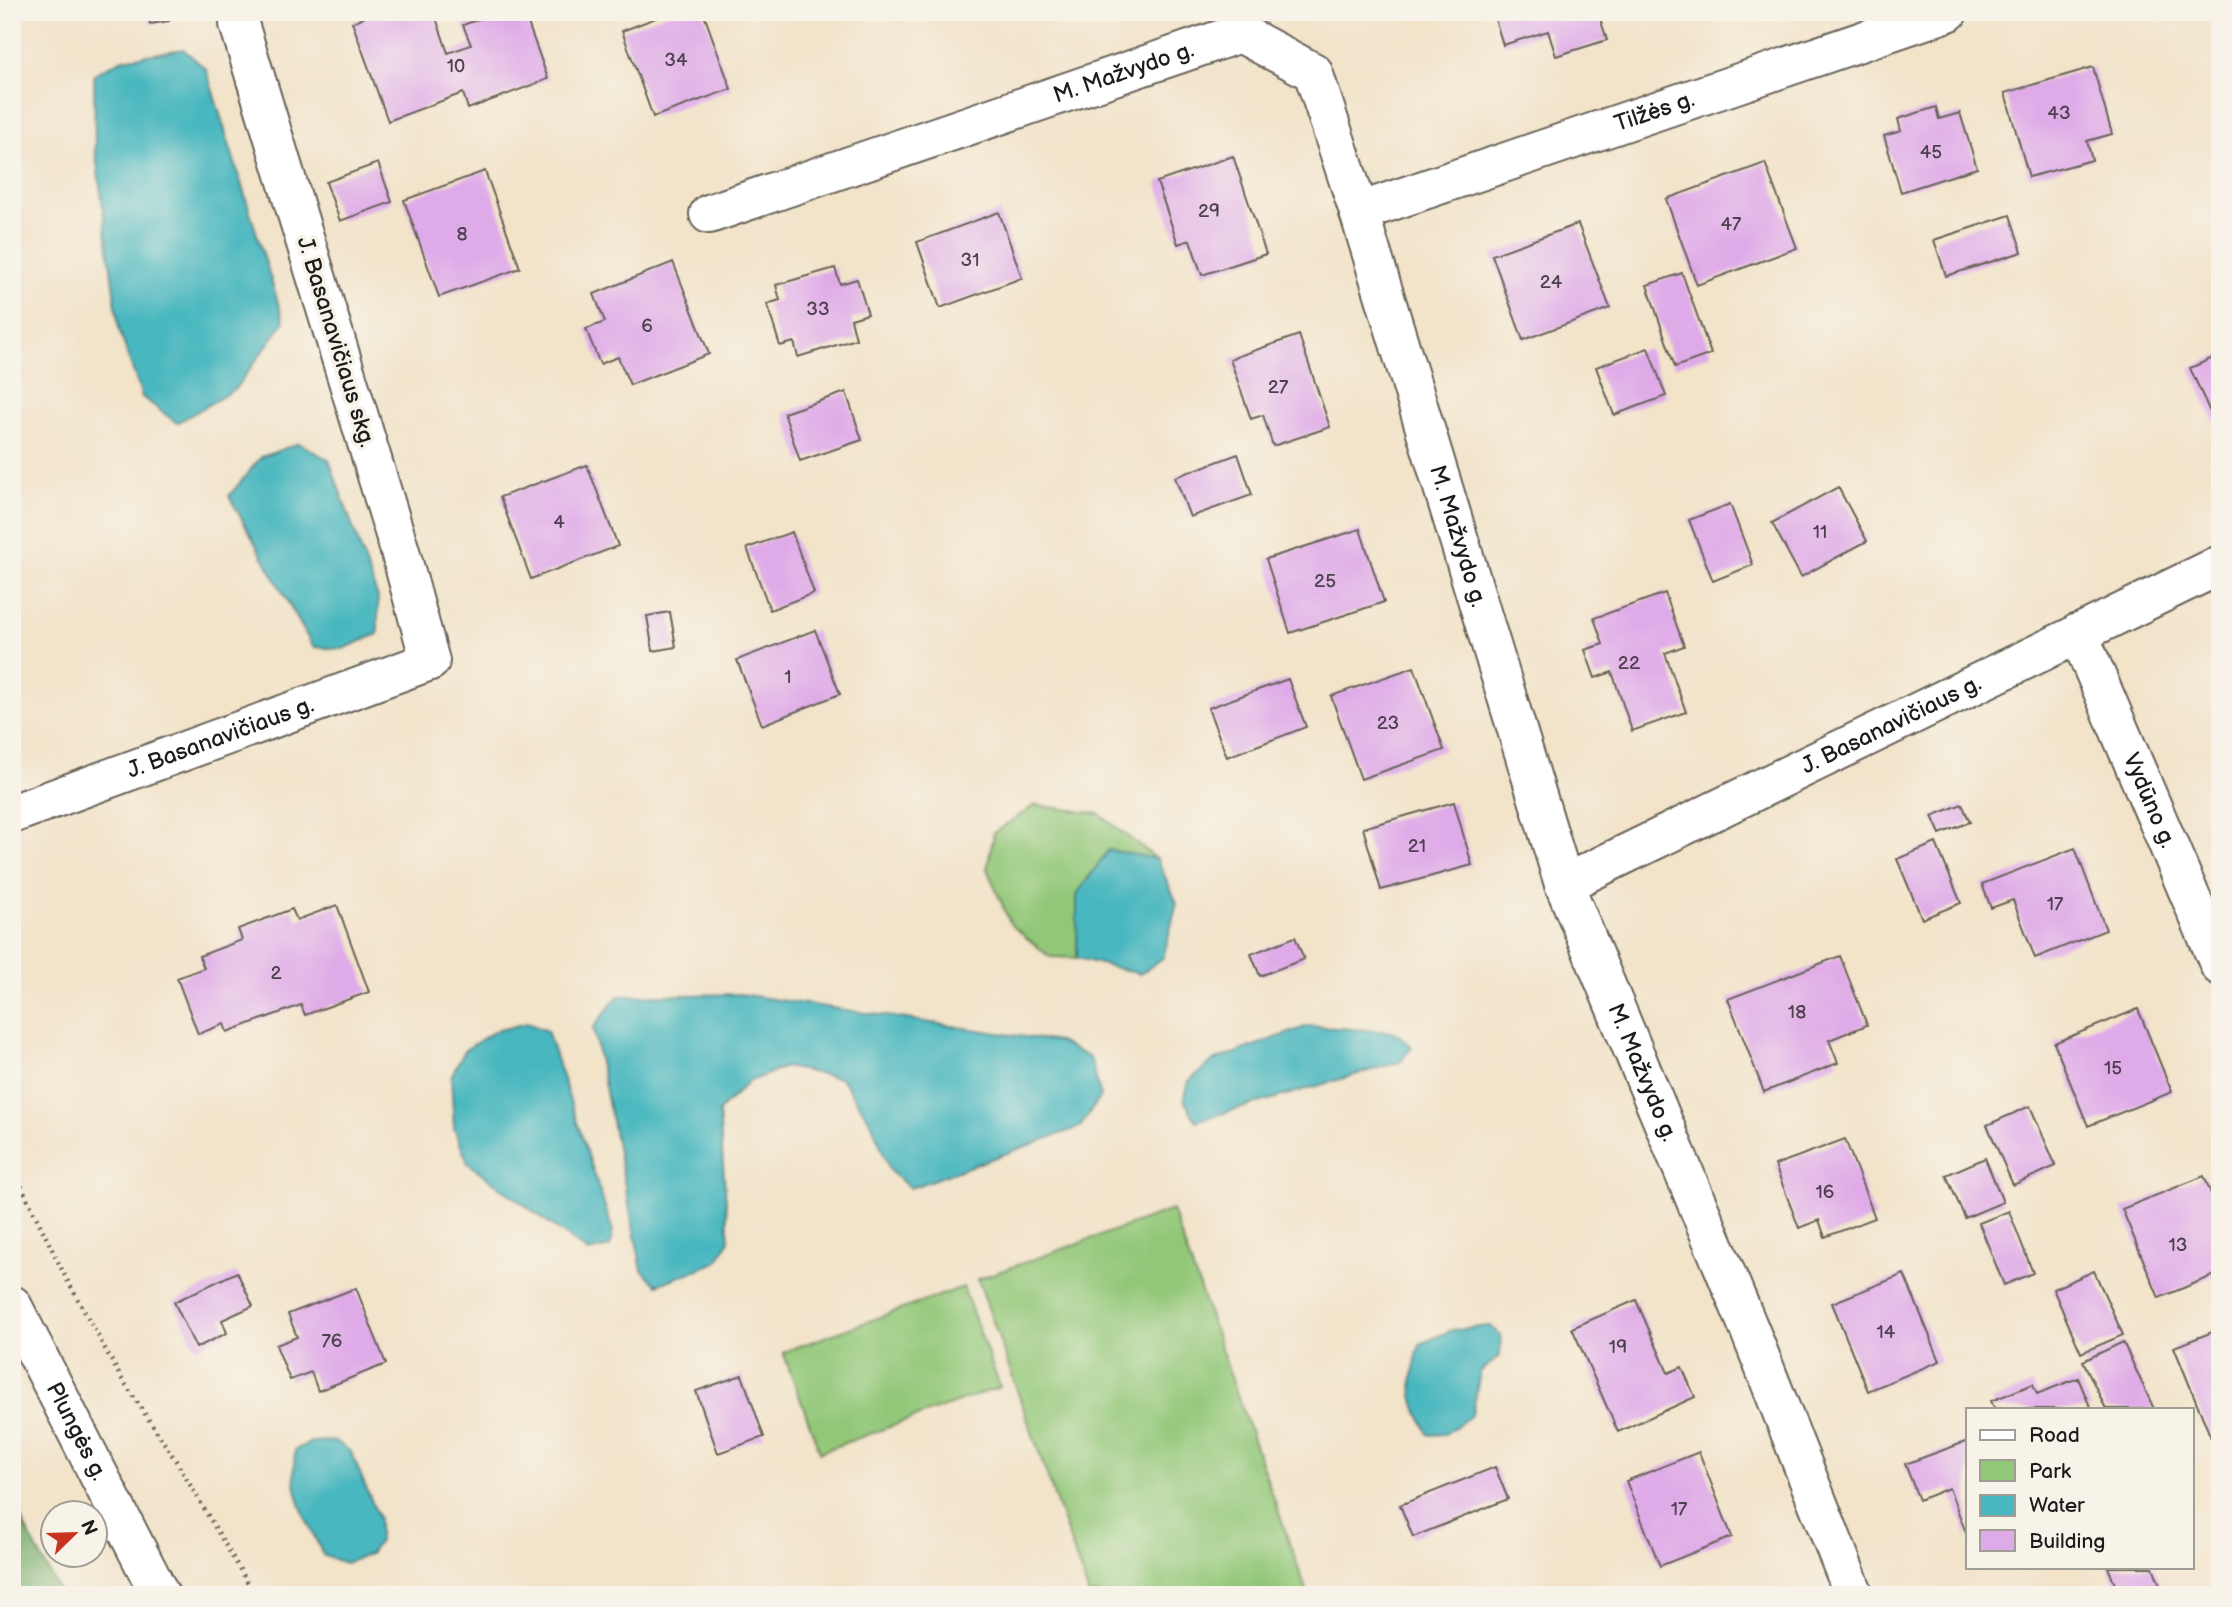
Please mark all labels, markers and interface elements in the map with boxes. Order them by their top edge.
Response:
street label: M. Mažvydo g. [1050,36,1197,110]
house number: 34 [664,49,688,72]
house number: 10 [447,55,465,78]
street label: Tilžės g. [1611,85,1698,138]
house number: 43 [2047,102,2071,125]
house number: 45 [1920,141,1942,164]
house number: 29 [1198,200,1220,223]
house number: 47 [1721,213,1742,236]
house number: 8 [456,223,468,246]
street label: J. Basanavičiaus skg. [291,233,381,451]
house number: 31 [960,249,980,272]
house number: 24 [1540,271,1563,294]
house number: 33 [806,298,830,321]
house number: 6 [641,315,653,338]
house number: 27 [1268,376,1289,399]
street label: M. Mažvydo g. [1423,462,1493,610]
house number: 4 [553,511,565,534]
house number: 11 [1813,521,1827,544]
house number: 25 [1314,570,1336,593]
house number: 22 [1618,652,1641,675]
house number: 1 [784,666,792,689]
street label: J. Basanavičiaus g. [1797,669,1986,780]
street label: J. Basanavičiaus g. [123,691,318,785]
house number: 23 [1377,712,1399,735]
street label: Vydūno g. [2117,749,2182,852]
house number: 21 [1408,835,1426,858]
house number: 17 [2047,893,2064,916]
house number: 2 [270,962,282,985]
street label: M. Mažvydo g. [1601,1000,1684,1146]
house number: 18 [1788,1001,1806,1024]
house number: 15 [2104,1057,2122,1080]
house number: 16 [1816,1181,1834,1204]
house number: 13 [2168,1234,2188,1257]
house number: 14 [1877,1321,1896,1344]
house number: 76 [322,1330,342,1353]
house number: 19 [1609,1336,1627,1359]
street label: Plungės g. [40,1378,113,1485]
legend [1966,1408,2194,1568]
text: Road [2029,1423,2080,1448]
text: Park [2029,1459,2072,1484]
text: Water [2029,1493,2085,1518]
north arrow [38,1498,108,1568]
house number: 17 [1671,1498,1688,1521]
text: N [75,1517,102,1539]
text: Building [2029,1529,2105,1554]

